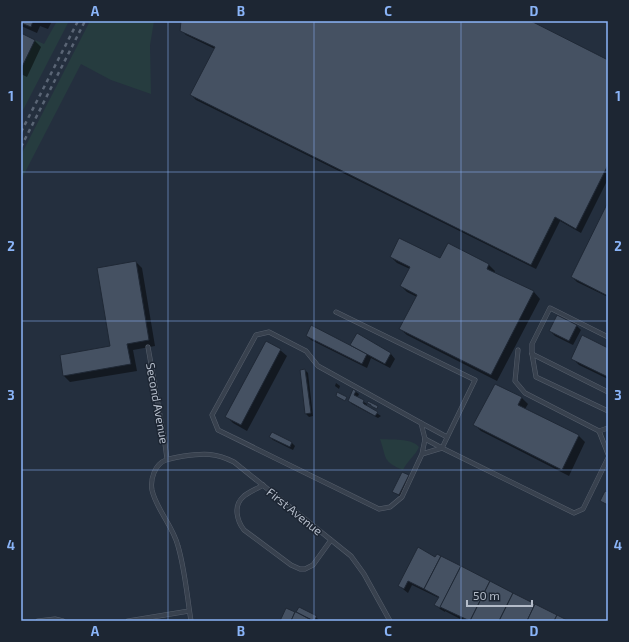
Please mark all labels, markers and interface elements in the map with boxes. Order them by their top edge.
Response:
text: A [91,3,100,19]
text: B [237,3,245,19]
text: C [384,3,392,19]
text: D [530,3,539,19]
text: 1 [8,88,14,104]
text: 1 [615,88,621,104]
text: 2 [7,238,15,254]
text: 2 [614,238,622,254]
street label: Second Avenue [144,361,172,445]
text: 3 [7,387,15,403]
text: 3 [614,387,622,403]
street label: First Avenue [264,484,326,538]
text: 4 [7,537,15,553]
text: 4 [614,537,622,553]
scale bar [467,582,532,608]
text: 50 m [473,588,500,602]
text: A [91,623,100,639]
text: B [237,623,245,639]
text: C [384,623,392,639]
text: D [530,623,539,639]

